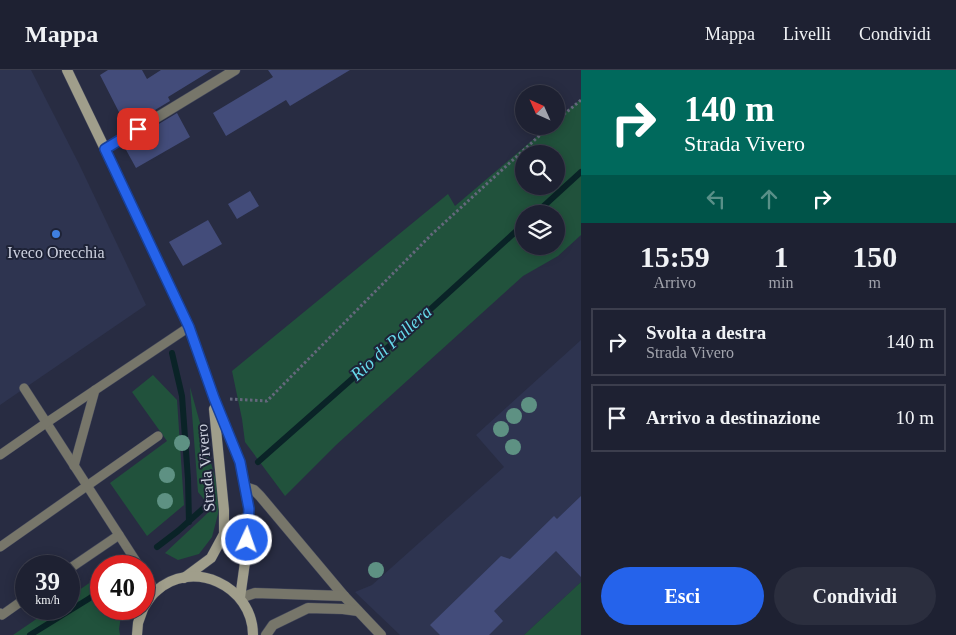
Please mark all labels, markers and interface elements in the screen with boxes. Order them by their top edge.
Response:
text: Mappa [25,21,98,47]
text: Mappa [705,24,755,44]
text: Livelli [783,24,831,44]
text: Condividi [859,24,931,44]
north arrow [515,85,565,135]
map controls [515,85,565,255]
icon: right [601,90,666,155]
text: 140 m [684,90,774,129]
pin [117,108,159,150]
icon: arrive [124,115,152,143]
text: Strada Vivero [684,131,805,156]
button: search [515,145,565,195]
icon: left [702,185,730,213]
icon: ahead [755,185,783,213]
icon: right [808,185,836,213]
button: layers [515,205,565,255]
marker: Iveco Orecchia [50,228,62,240]
text: 15:59 [640,240,710,273]
text: 1 [773,240,788,273]
text: 150 [852,240,897,273]
place label: Iveco Orecchia [7,244,105,261]
text: Arrivo [653,274,696,291]
text: min [769,274,793,291]
text: m [868,274,881,291]
water label: Rio di Pallera [346,301,436,385]
text: Svolta a destra [646,322,766,343]
icon: right [603,328,631,356]
text: 140 m [886,331,934,352]
text: Strada Vivero [646,344,734,361]
icon: arrive [603,404,631,432]
text: Arrivo a destinazione [646,407,820,428]
text: 10 m [895,407,934,428]
street label: Strada Vivero [193,423,218,513]
position arrow [220,513,272,565]
speed limit sign: 40 [90,555,155,620]
button: Esci [601,567,764,625]
button: Condividi [774,567,936,625]
text: 39 [35,568,60,595]
text: km/h [35,593,60,607]

